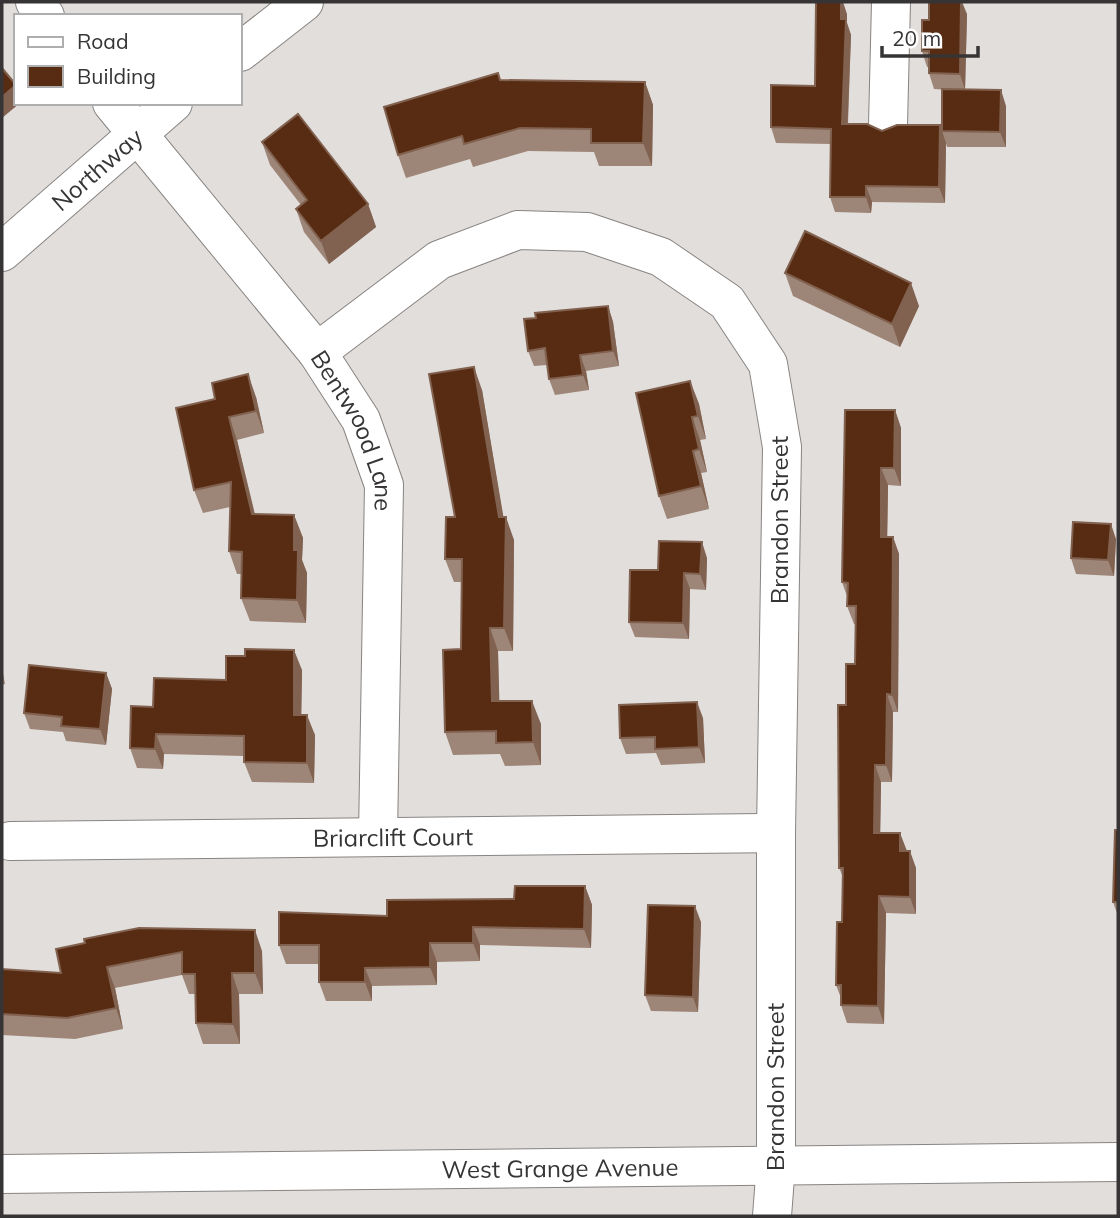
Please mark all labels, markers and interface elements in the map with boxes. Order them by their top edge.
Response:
legend [14,14,242,105]
scale bar [882,14,978,58]
text: 20 m [892,25,941,51]
text: Road [77,28,128,54]
text: Building [77,63,156,89]
street label: Northway [45,121,149,217]
street label: Bentwood Lane [305,344,399,512]
street label: Brandon Street [764,436,794,604]
street label: Briarclift Court [313,821,473,853]
street label: Brandon Street [760,1003,790,1171]
street label: West Grange Avenue [441,1152,679,1184]

